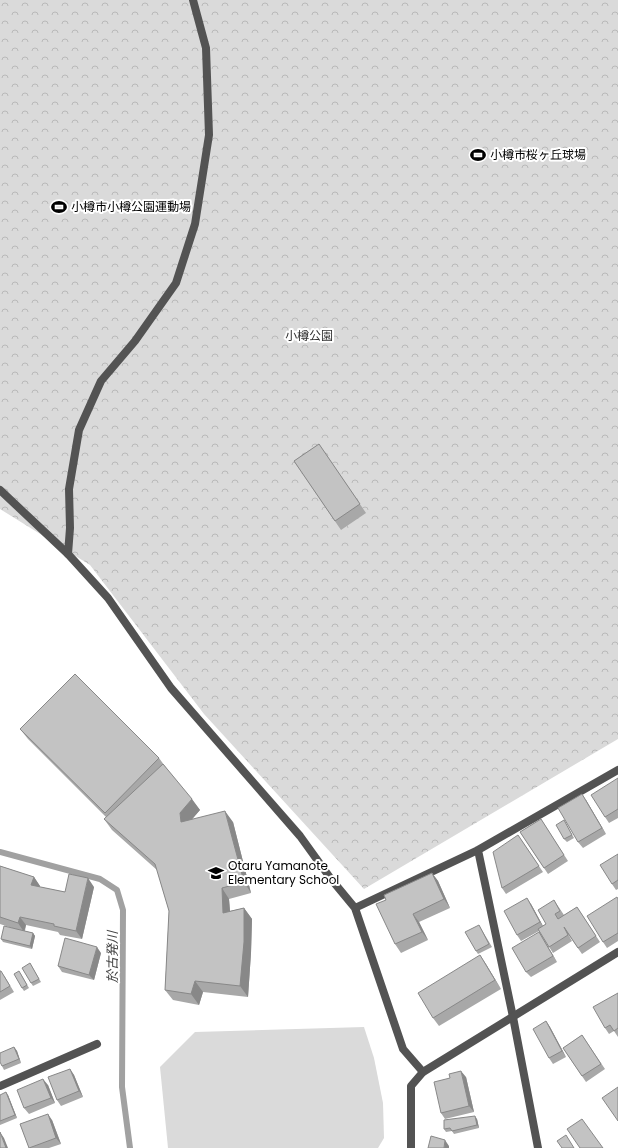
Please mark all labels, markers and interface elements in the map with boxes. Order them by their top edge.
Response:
sports icon: 小樽市桜ヶ丘球場 [469,146,487,164]
place label: 小樽市桜ヶ丘球場 [490,146,586,163]
sports icon: 小樽市小樽公園運動場 [50,198,68,216]
place label: 小樽市小樽公園運動場 [71,198,191,215]
park label: 小樽公園 [285,327,333,344]
place label: Otaru Yamanote Elementary School [228,857,339,888]
school or university icon: Otaru Yamanote Elementary School [207,864,225,882]
water label: 於古発川 [103,929,122,983]

